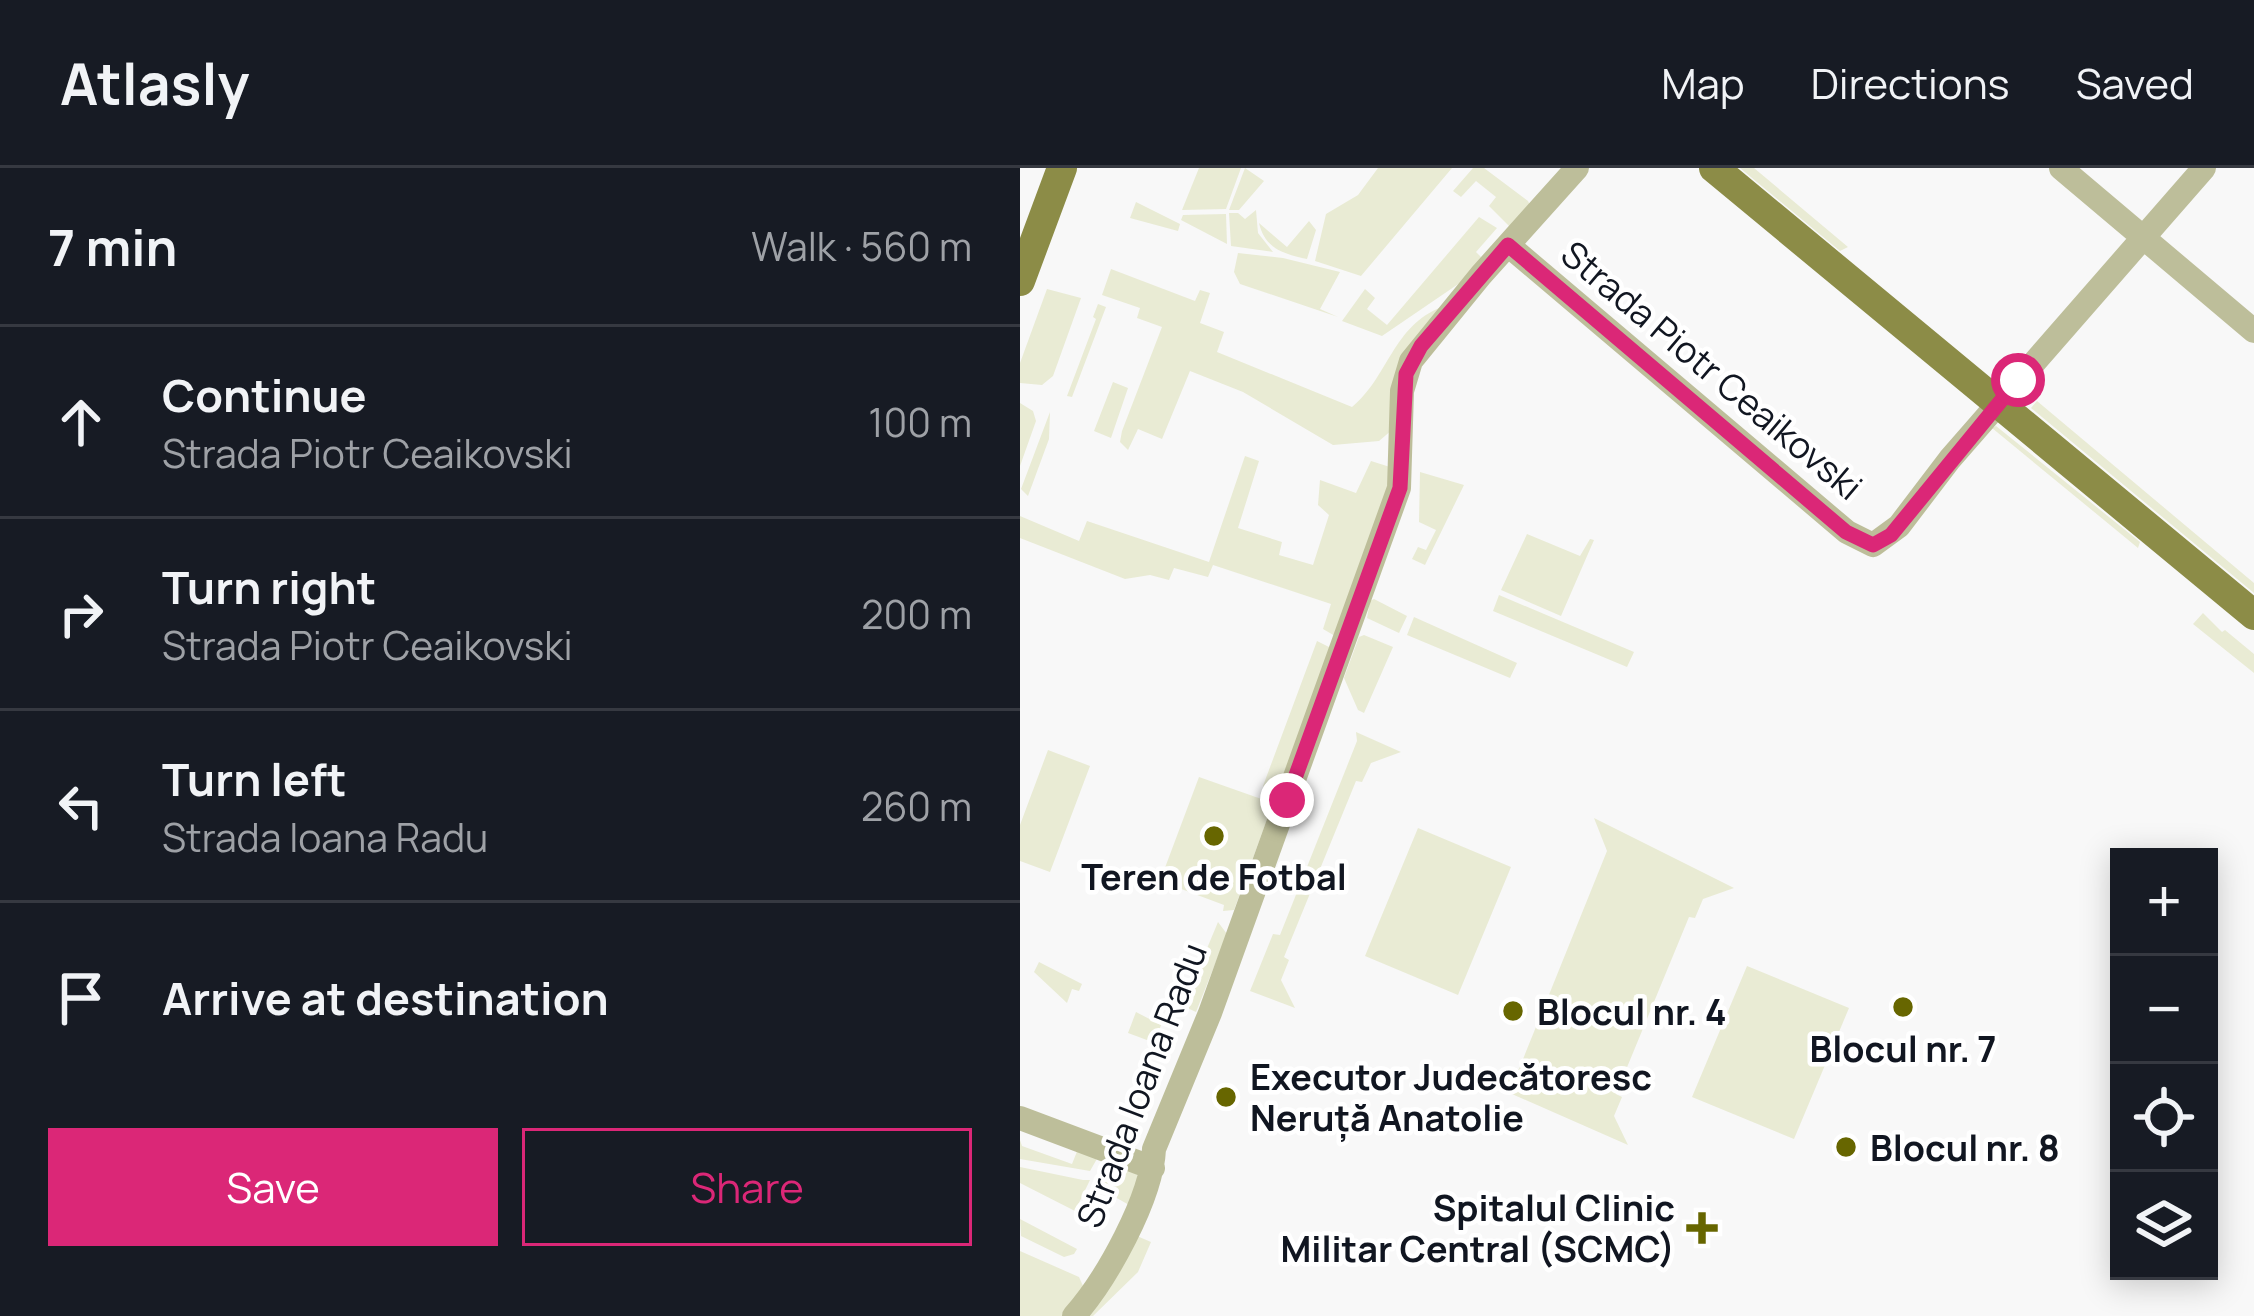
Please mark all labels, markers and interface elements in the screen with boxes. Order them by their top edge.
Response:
text: Atlasly [60,44,249,122]
text: Map [1661,54,1745,112]
text: Directions [1811,54,2010,112]
text: Saved [2076,54,2194,112]
text: 7 min [48,212,177,281]
text: Walk · 560 m [751,219,972,273]
street label: Strada Piotr Ceaikovski [1551,229,1873,511]
route start [1991,353,2045,407]
text: Continue [162,364,367,426]
icon: ahead [48,389,114,455]
text: 100 m [868,395,972,449]
text: Strada Piotr Ceaikovski [162,426,573,480]
text: Turn right [162,556,376,618]
icon: right [48,581,114,647]
text: 200 m [861,587,972,641]
text: Strada Piotr Ceaikovski [162,618,573,672]
text: Turn left [162,748,347,810]
icon: left [48,773,114,839]
route end [1260,773,1314,827]
text: 260 m [861,779,972,833]
text: Strada Ioana Radu [162,810,488,864]
marker: Teren de Fotbal [1201,823,1227,849]
map controls [2110,848,2218,1280]
button: + [2110,848,2218,956]
place label: Teren de Fotbal [1081,852,1347,901]
street label: Strada Ioana Radu [1064,936,1218,1234]
button: − [2110,956,2218,1064]
icon: arrive [48,965,114,1031]
text: Arrive at destination [162,967,609,1029]
place label: Blocul nr. 4 [1537,987,1727,1036]
marker: Blocul nr. 7 [1890,994,1916,1020]
marker: Blocul nr. 4 [1500,998,1526,1024]
place label: Blocul nr. 7 [1810,1024,1996,1073]
place label: Executor Judecătoresc Neruță Anatolie [1250,1052,1652,1142]
button: locate [2110,1064,2218,1172]
marker: Executor Judecătoresc Neruță Anatolie [1213,1084,1239,1110]
place label: Blocul nr. 8 [1870,1123,2060,1172]
button: Save [48,1128,498,1246]
button: Share [522,1128,972,1246]
marker: Blocul nr. 8 [1833,1134,1859,1160]
button: layers [2110,1172,2218,1280]
place label: Spitalul Clinic Militar Central (SCMC) [1281,1183,1675,1273]
marker: Spitalul Clinic Militar Central (SCMC) [1686,1212,1718,1244]

